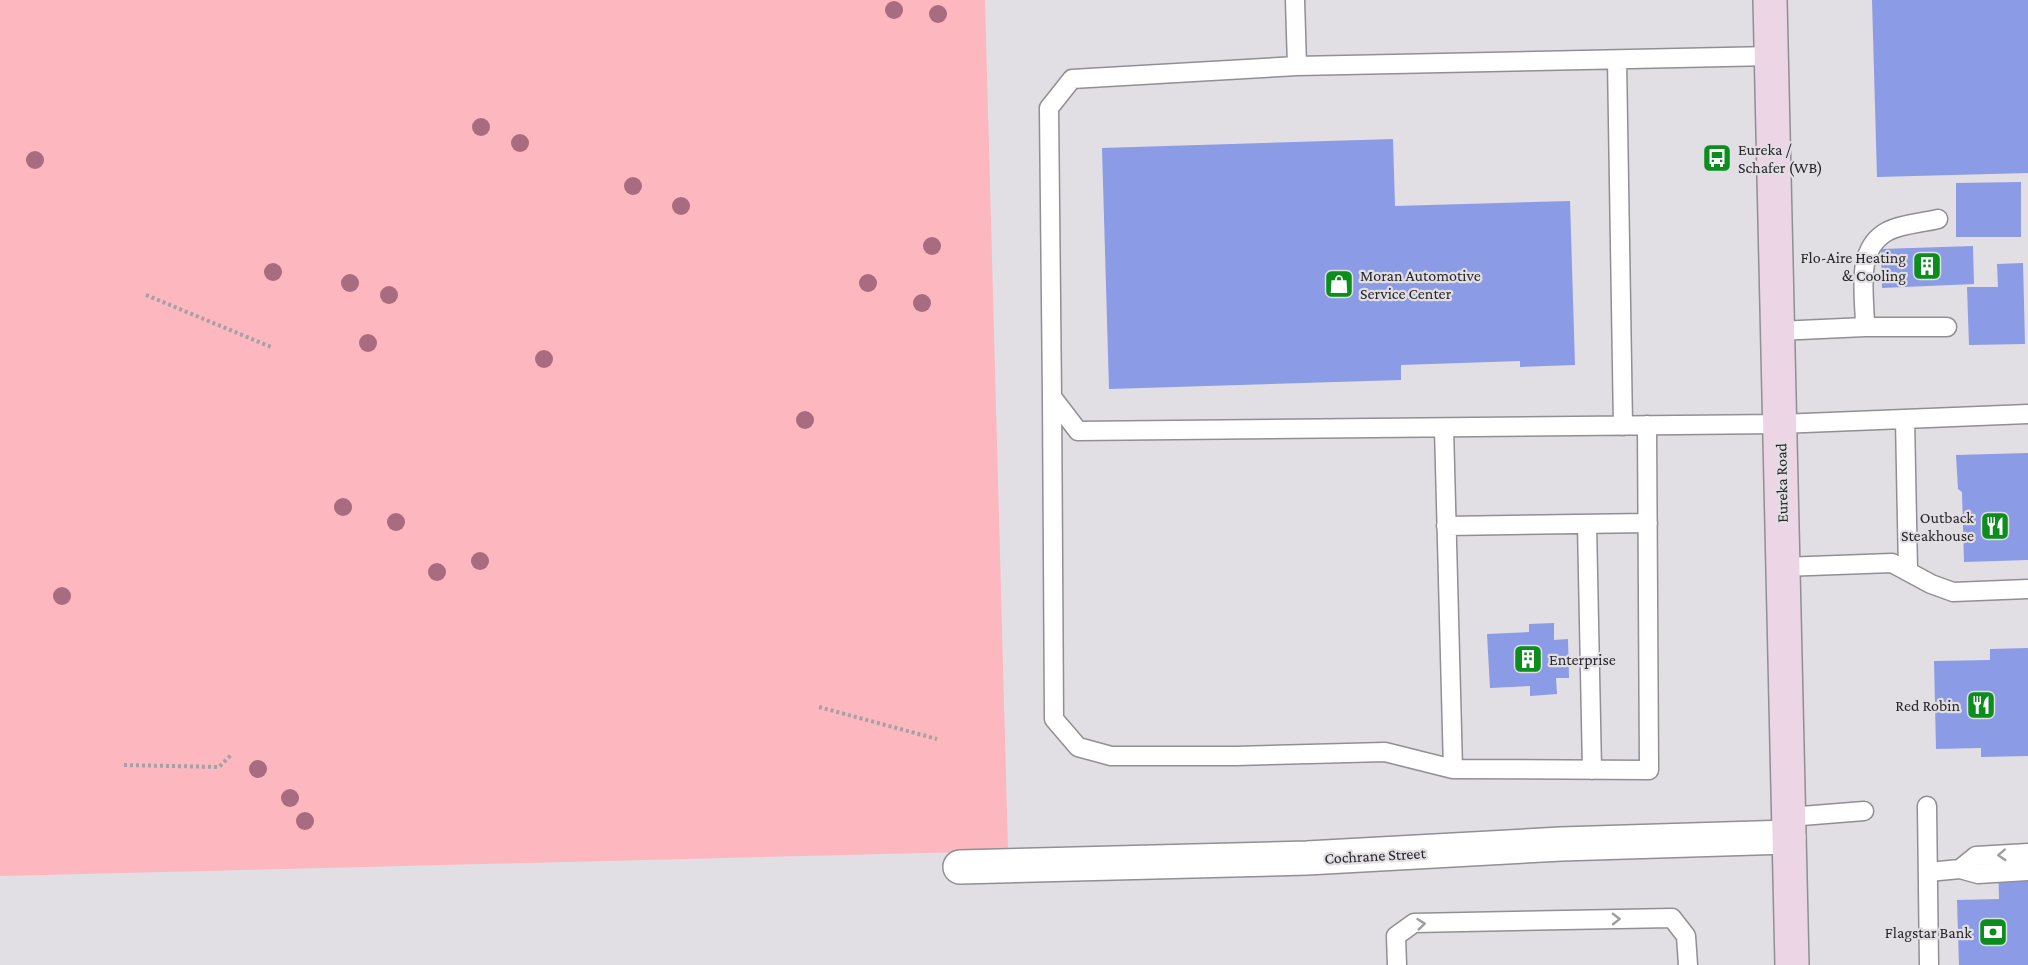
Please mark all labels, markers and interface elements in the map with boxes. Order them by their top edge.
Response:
place label: Eureka / Schafer (WB) [1738,141,1823,177]
bus stop icon: Eureka / Schafer (WB) [1701,142,1733,174]
place label: Flo-Aire Heating & Cooling [1801,249,1906,285]
building icon: Flo-Aire Heating & Cooling [1911,250,1943,282]
place label: Moran Automotive Service Center [1360,267,1481,302]
shop icon: Moran Automotive Service Center [1323,268,1355,300]
street label: Eureka Road [1772,442,1791,523]
place label: Outback Steakhouse [1901,509,1974,544]
restaurant icon: Outback Steakhouse [1979,510,2011,542]
building icon: Enterprise [1512,643,1544,675]
place label: Enterprise [1549,651,1616,669]
restaurant icon: Red Robin [1965,689,1997,721]
place label: Red Robin [1895,697,1960,714]
street label: Cochrane Street [1324,844,1427,867]
one-way arrow [1998,848,2007,861]
one-way arrow [1611,913,1620,925]
bank icon: Flagstar Bank [1977,916,2009,948]
one-way arrow [1417,918,1426,930]
place label: Flagstar Bank [1885,924,1972,942]

